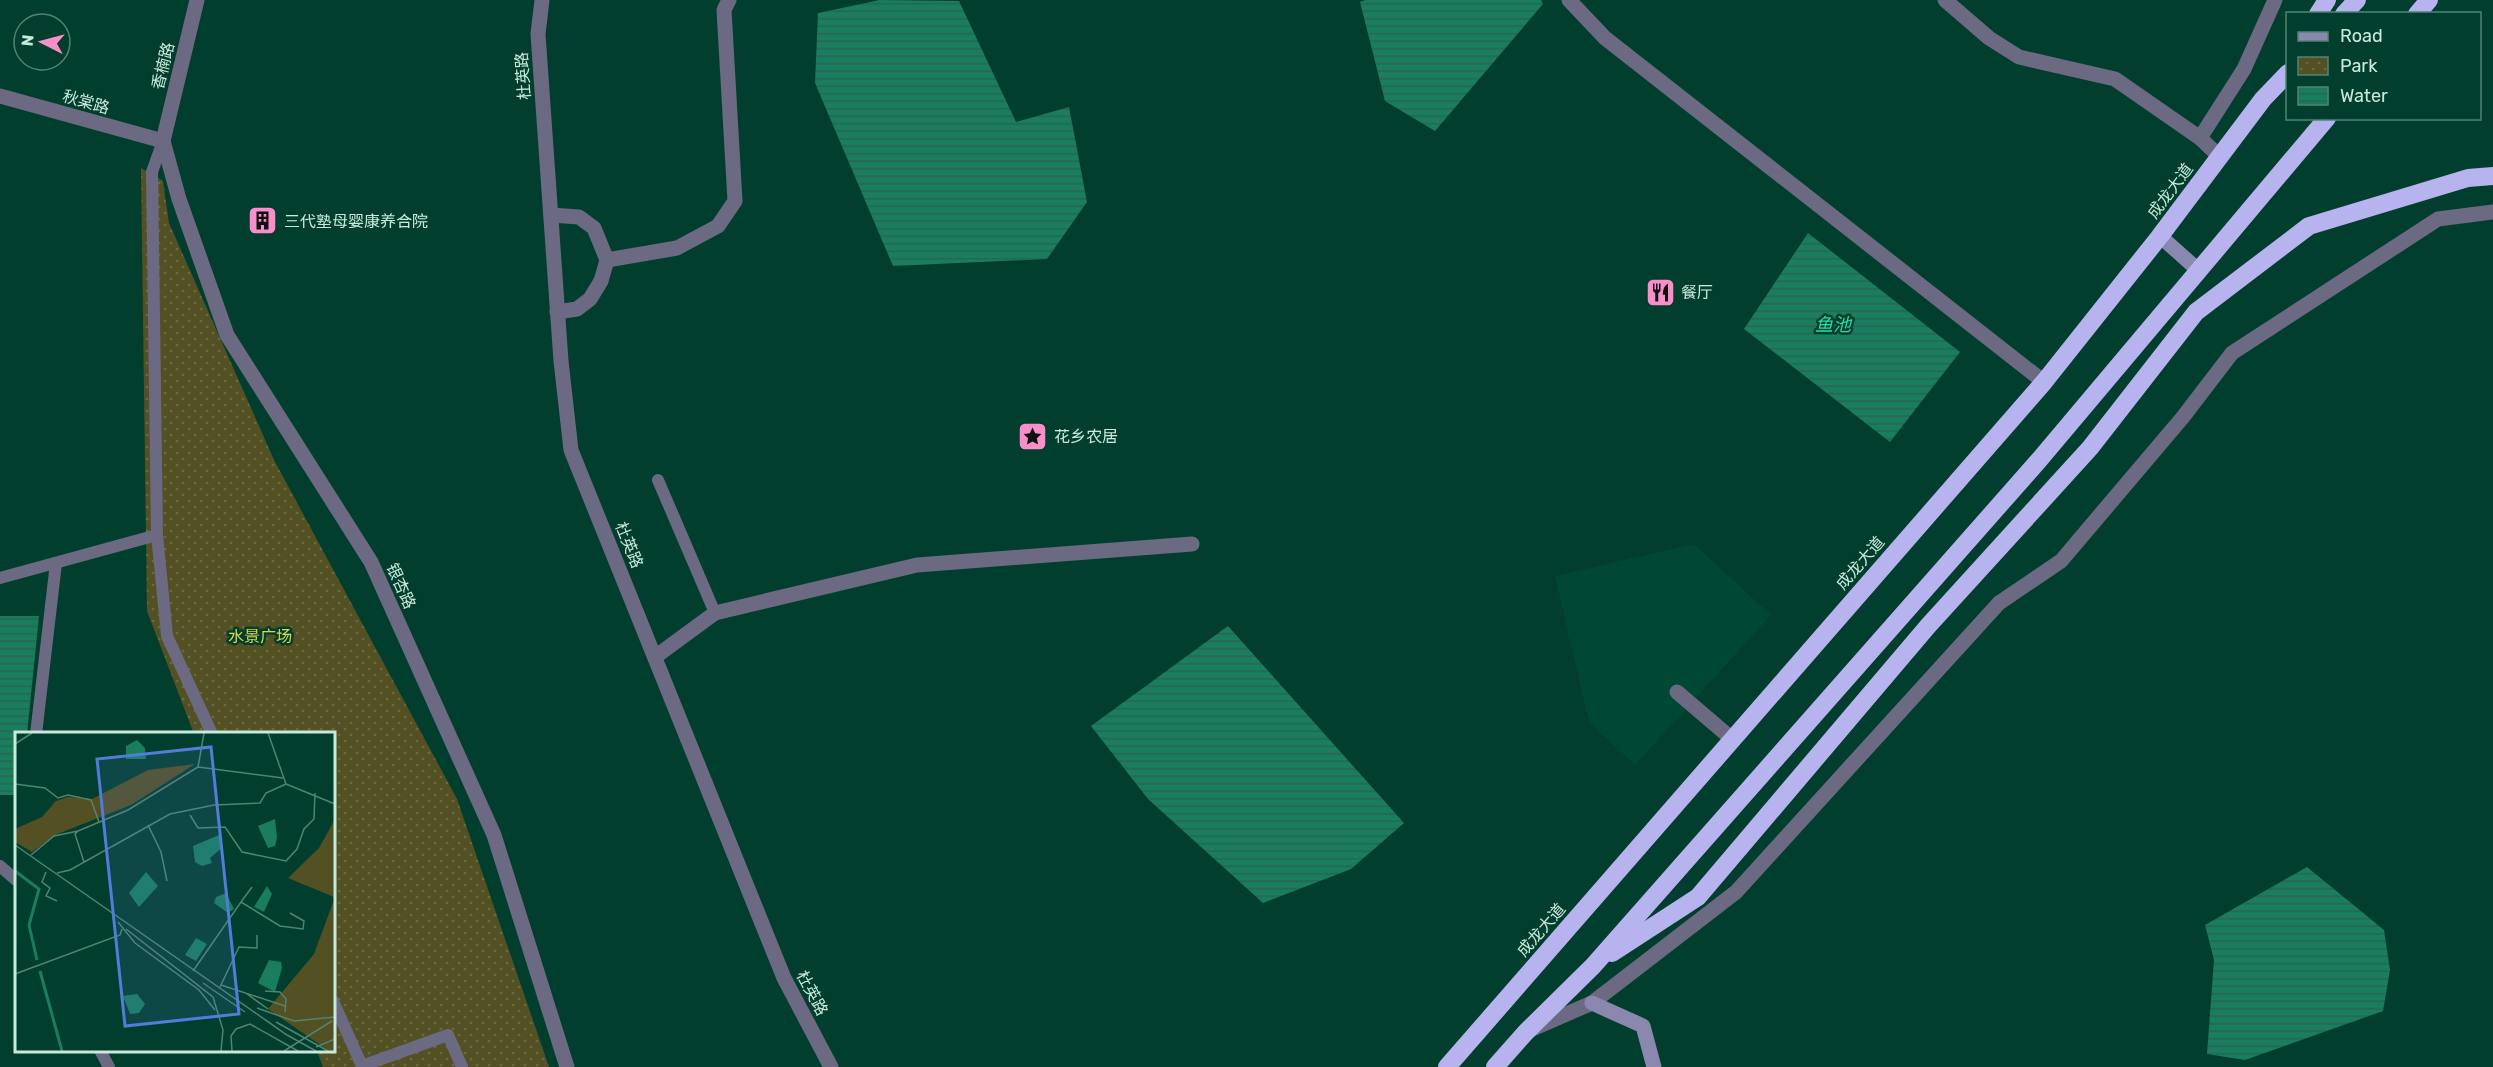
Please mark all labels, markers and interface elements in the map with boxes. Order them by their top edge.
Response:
north arrow [12,12,72,72]
legend [2286,12,2481,120]
text: Road [2340,25,2383,47]
text: N [18,34,38,47]
street label: 香楠路 [148,40,178,92]
street label: 杜英路 [512,51,534,101]
text: Park [2340,55,2378,77]
text: Water [2340,85,2388,107]
street label: 秋棠路 [60,86,112,118]
street label: 成龙大道 [2143,160,2197,222]
building icon: 三代塾母婴康养合院 [247,205,279,237]
place label: 三代塾母婴康养合院 [284,212,428,231]
restaurant icon: 餐厅 [1644,276,1676,308]
place label: 餐厅 [1681,283,1713,302]
water label: 鱼池 [1815,314,1853,336]
place icon: 花乡农居 [1017,420,1049,452]
place label: 花乡农居 [1054,427,1118,446]
street label: 杜英路 [611,519,647,571]
street label: 成龙大道 [1832,533,1888,593]
street label: 银杏路 [383,560,419,612]
park label: 水景广场 [228,627,292,646]
inset map [15,732,334,1052]
street label: 成龙大道 [1513,900,1569,960]
street label: 杜英路 [792,967,832,1019]

